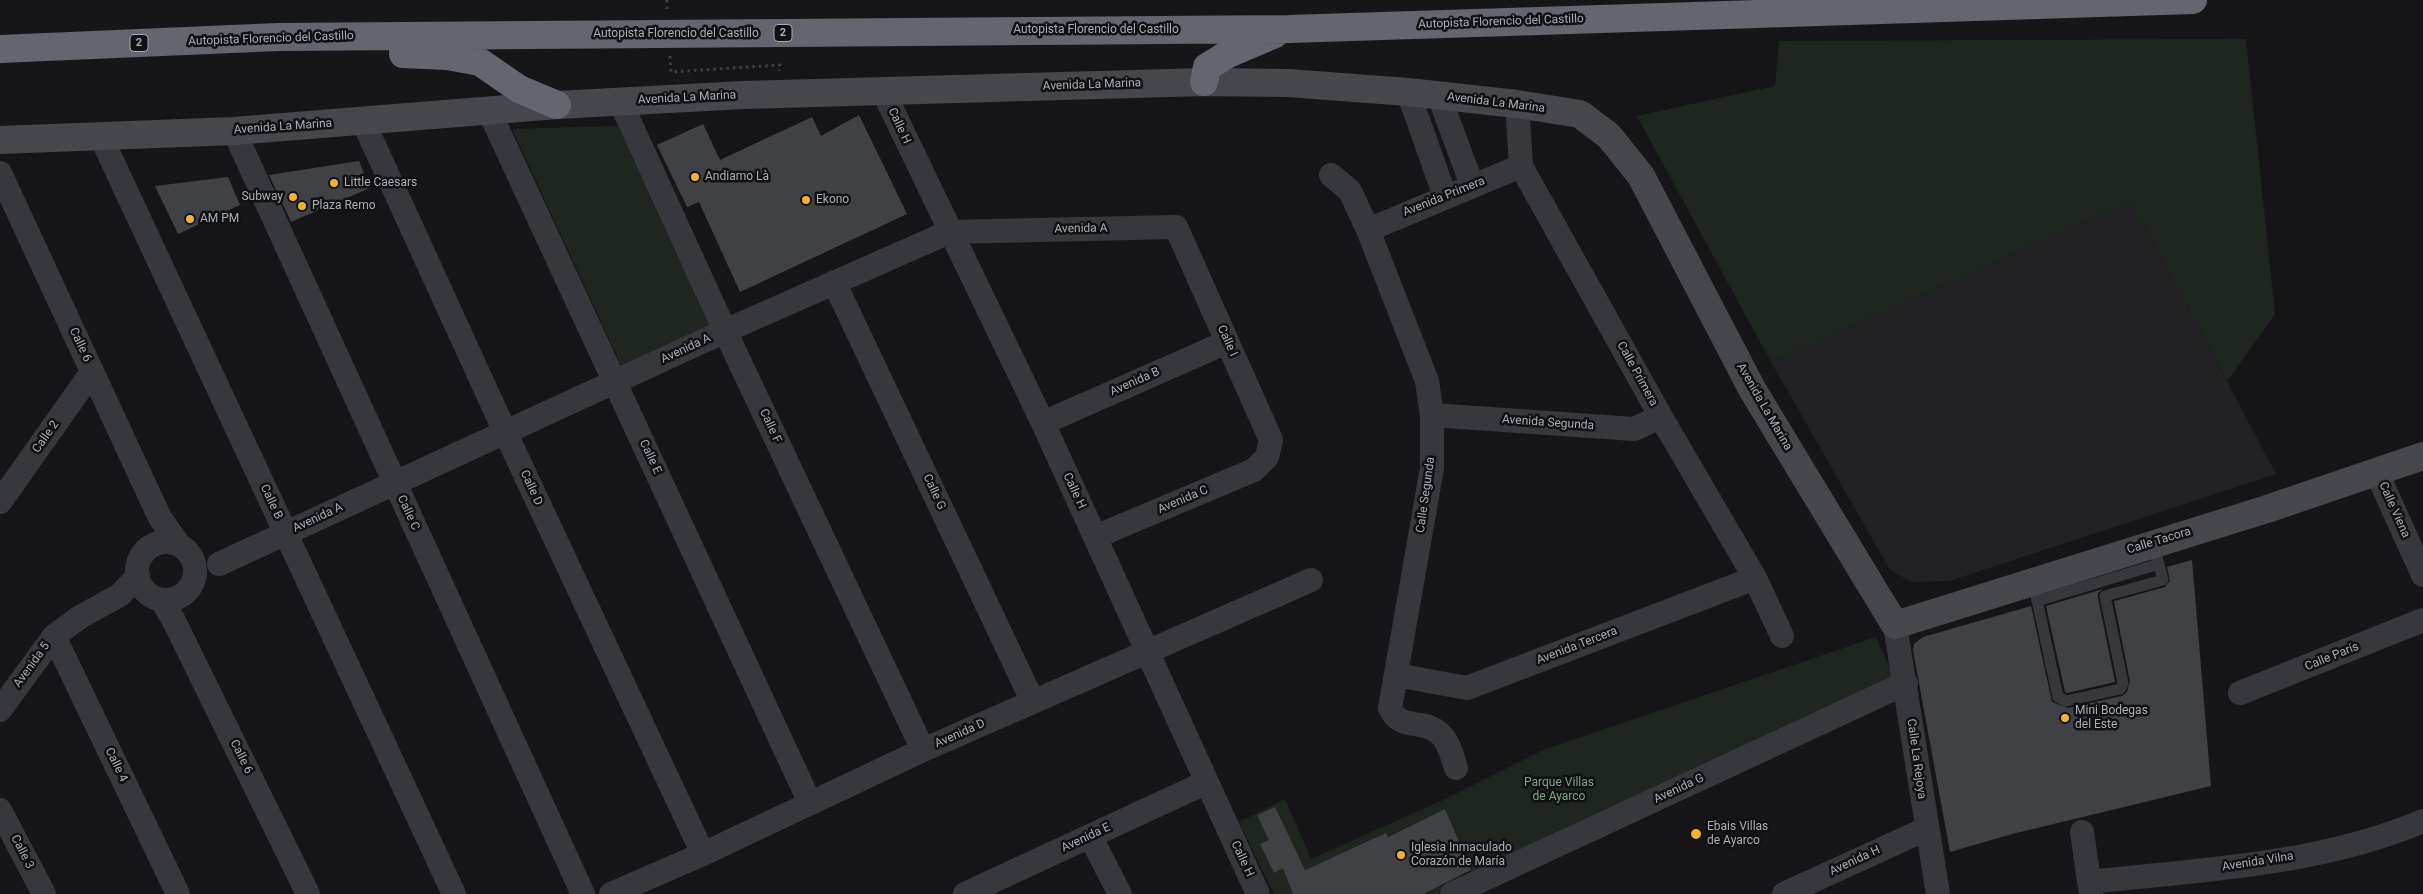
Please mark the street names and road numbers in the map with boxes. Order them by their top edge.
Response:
street label: Autopista Florencio del Castillo [1418,12,1584,32]
street label: Autopista Florencio del Castillo [1013,23,1179,37]
road number: 2 [774,24,792,42]
street label: Autopista Florencio del Castillo [593,27,759,41]
street label: Autopista Florencio del Castillo [188,29,354,49]
road number: 2 [130,34,148,52]
street label: Avenida La Marina [1042,76,1142,94]
street label: Avenida La Marina [637,88,737,108]
street label: Avenida La Marina [1446,90,1546,116]
street label: Calle H [884,106,914,146]
street label: Avenida La Marina [233,116,333,138]
street label: Avenida Primera [1401,174,1487,220]
street label: Avenida A [1054,221,1108,237]
street label: Calle I [1214,323,1240,359]
street label: Calle 6 [66,326,94,364]
street label: Avenida A [659,331,713,367]
street label: Calle Primera [1613,339,1661,409]
street label: Avenida La Marina [1733,361,1795,453]
street label: Avenida B [1108,365,1162,399]
street label: Calle F [756,407,784,445]
street label: Avenida Segunda [1502,413,1594,433]
street label: Calle 2 [30,418,62,456]
street label: Calle E [636,437,664,477]
street label: Calle Segunda [1414,456,1438,534]
street label: Calle D [517,468,545,508]
street label: Calle H [1059,471,1089,511]
street label: Calle G [920,472,948,512]
street label: Calle Viena [2375,480,2413,540]
street label: Calle B [257,482,285,522]
street label: Avenida C [1156,483,1210,517]
street label: Calle C [394,493,422,533]
street label: Avenida A [291,500,345,536]
street label: Calle Tacora [2125,524,2193,558]
street label: Avenida Tercera [1535,624,1619,668]
street label: Avenida 5 [11,640,53,690]
street label: Calle París [2303,640,2361,674]
street label: Avenida D [933,717,987,751]
street label: Calle La Rejoya [1903,718,1929,800]
street label: Calle 6 [227,738,255,776]
street label: Calle 4 [102,746,130,784]
street label: Avenida G [1652,771,1706,807]
street label: Avenida E [1059,820,1113,856]
street label: Calle 3 [7,833,37,871]
street label: Calle H [1227,839,1257,879]
street label: Avenida H [1827,843,1883,879]
street label: Avenida Vilna [2221,849,2295,875]

